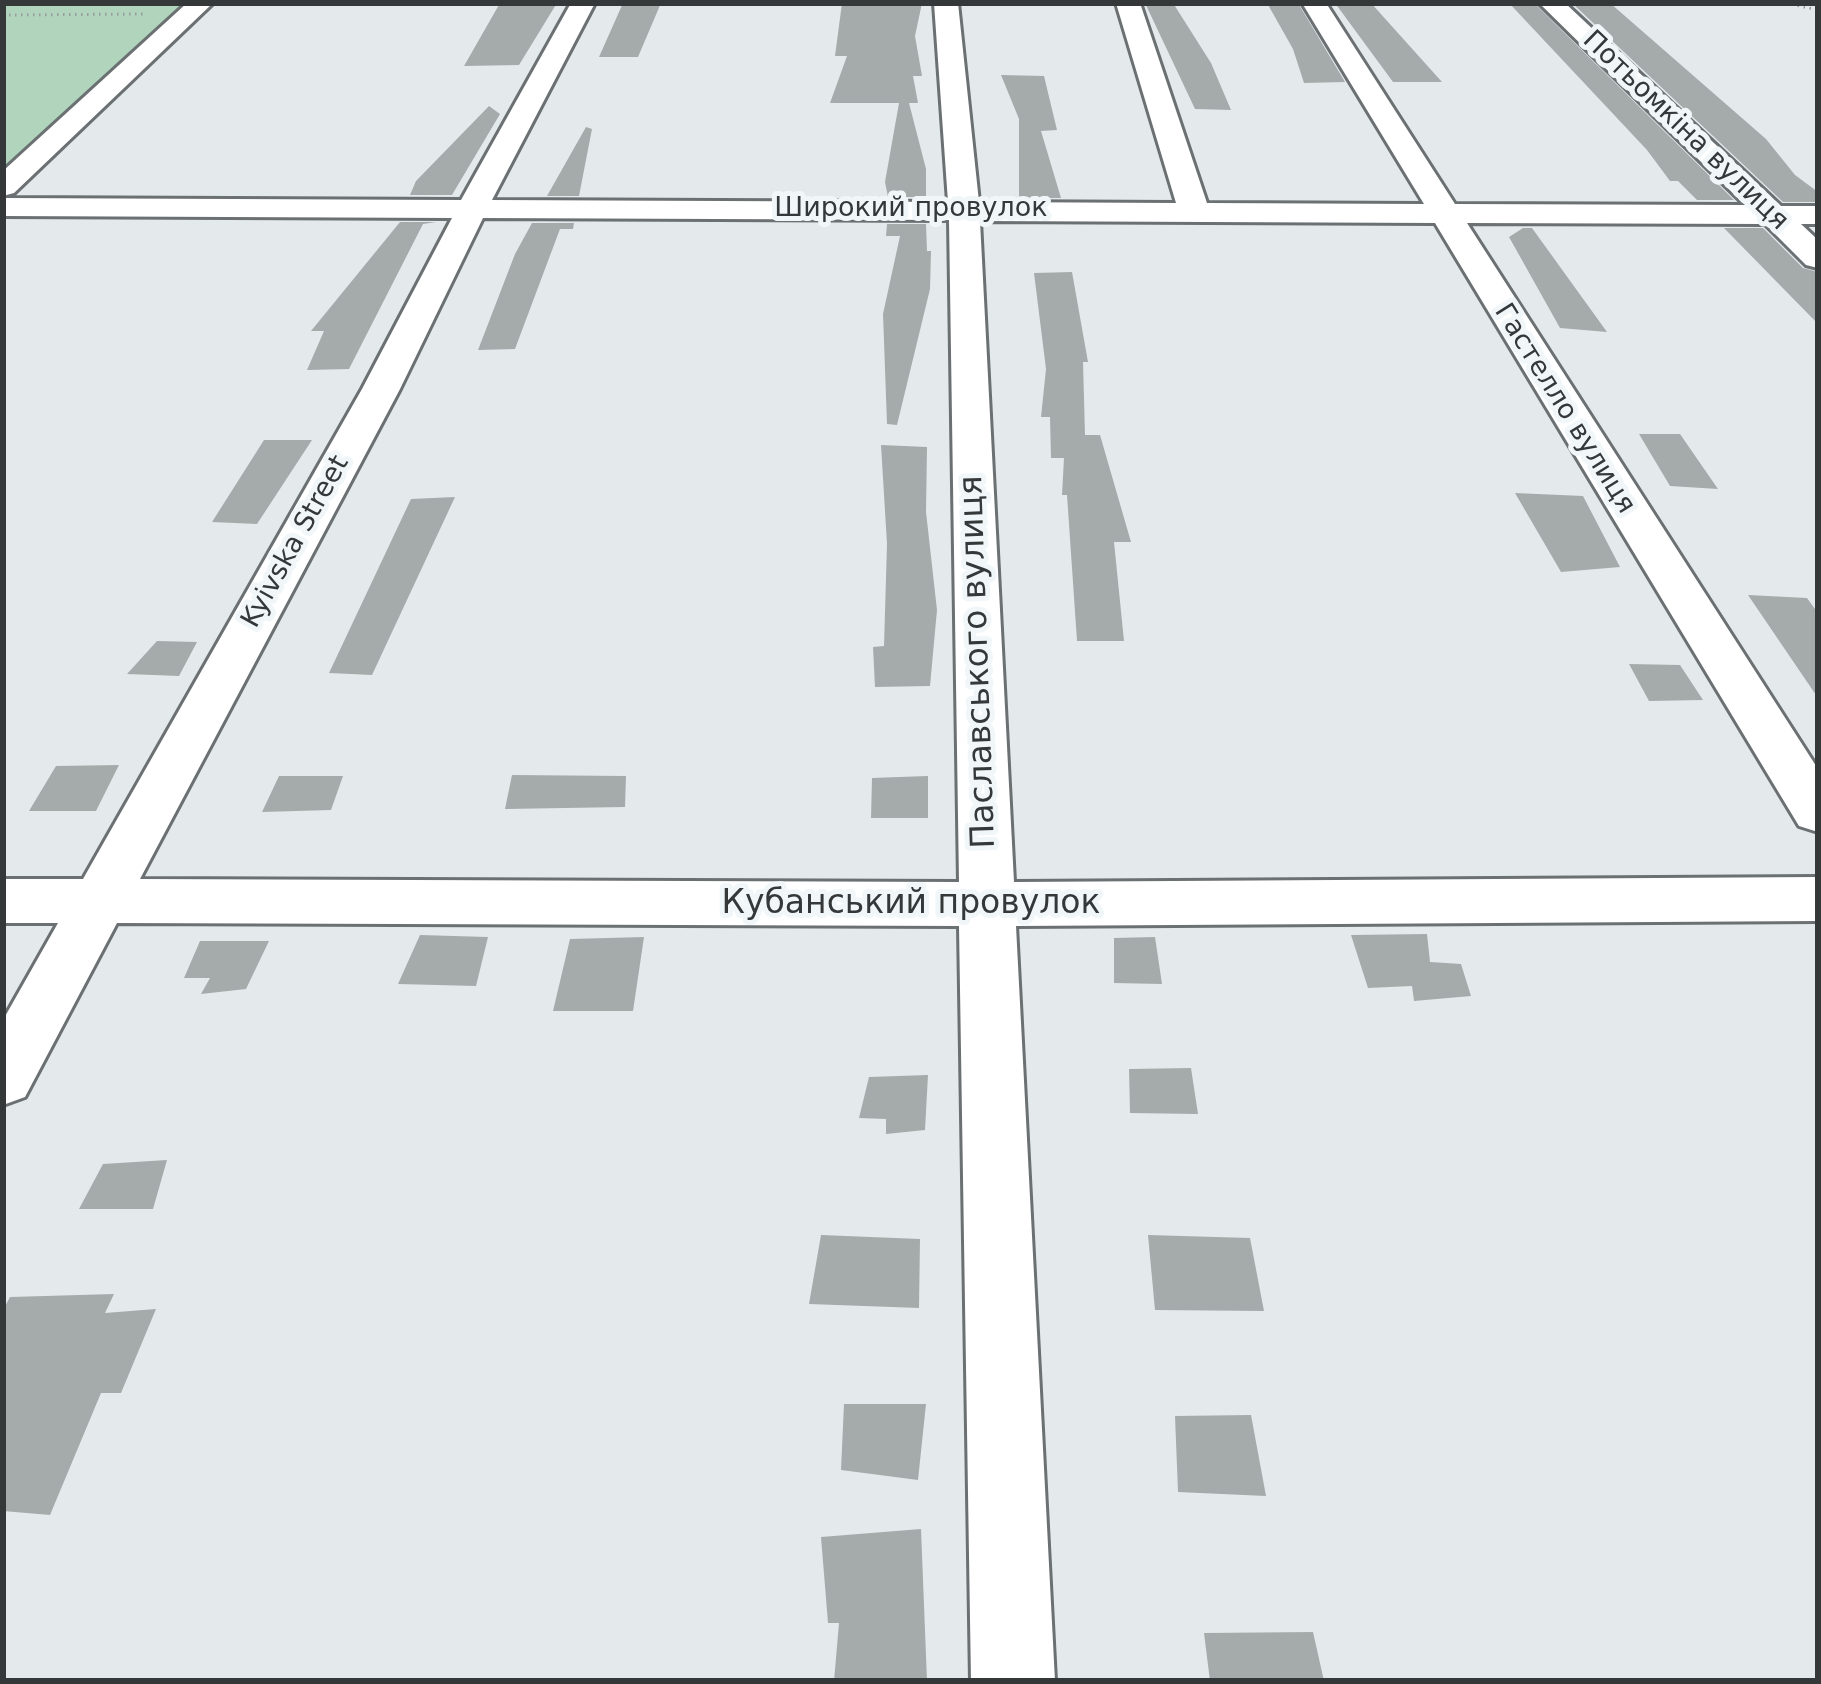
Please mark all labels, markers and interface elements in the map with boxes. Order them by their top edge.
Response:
street label: Потьомкіна вулиця [1575,24,1795,238]
street label: Широкий провулок [774,193,1048,225]
street label: Гастелло вулиця [1486,298,1642,520]
street label: Kyivska Street [235,450,357,634]
street label: Паславського вулиця [953,475,1005,849]
street label: Кубанський провулок [722,884,1100,924]

